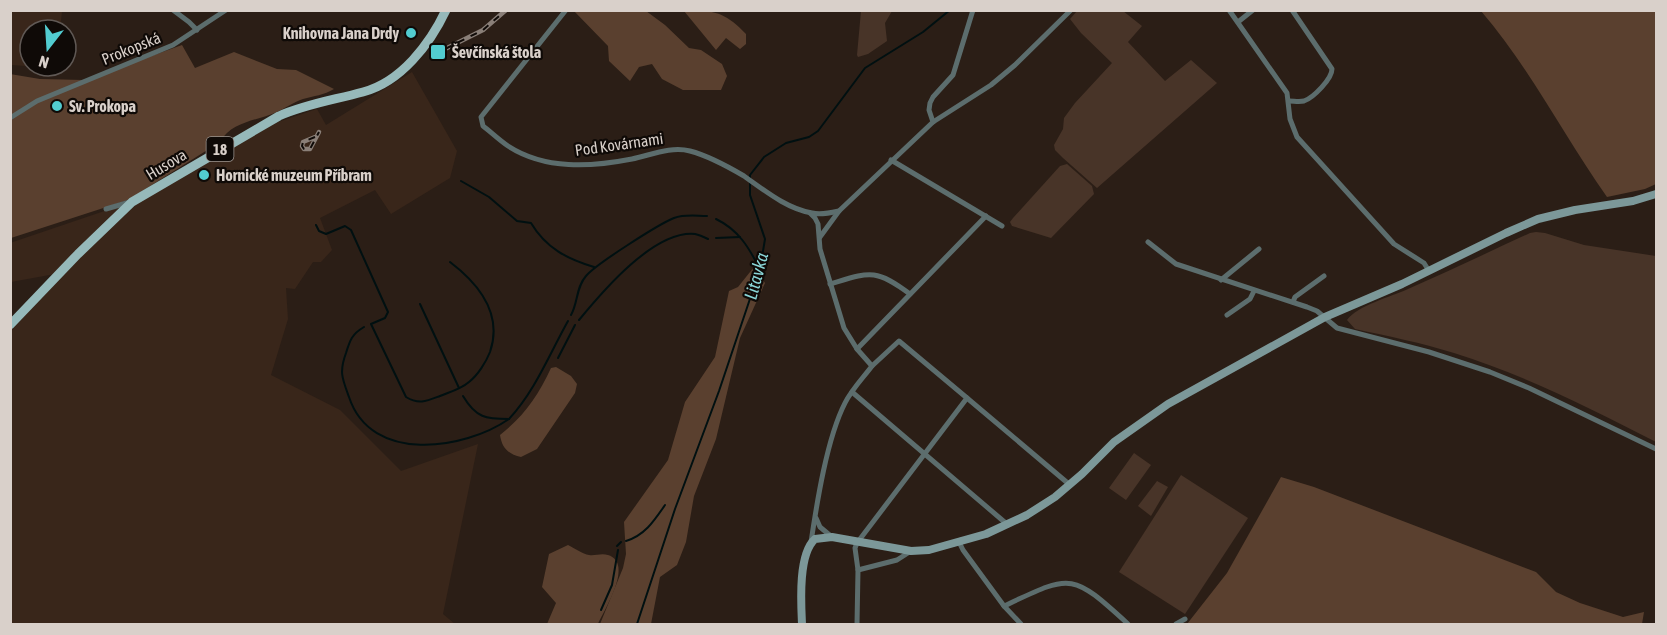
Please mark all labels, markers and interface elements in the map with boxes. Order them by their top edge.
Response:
north arrow [18,18,78,78]
place label: Knihovna Jana Drdy [283,24,399,42]
marker: Knihovna Jana Drdy [404,26,418,40]
street label: Prokopská [99,28,164,69]
marker: Ševčínská štola [429,43,447,61]
place label: Ševčínská štola [452,43,541,61]
text: N [36,52,51,72]
place label: Sv. Prokopa [69,97,136,115]
marker: Sv. Prokopa [50,99,64,113]
street label: Pod Kovárnami [574,129,664,159]
road number: 18 [206,137,234,161]
street label: Husova [143,145,189,183]
place label: Hornické muzeum Příbram [216,166,372,184]
marker: Hornické muzeum Příbram [197,168,211,182]
water label: Litavka [740,250,772,302]

